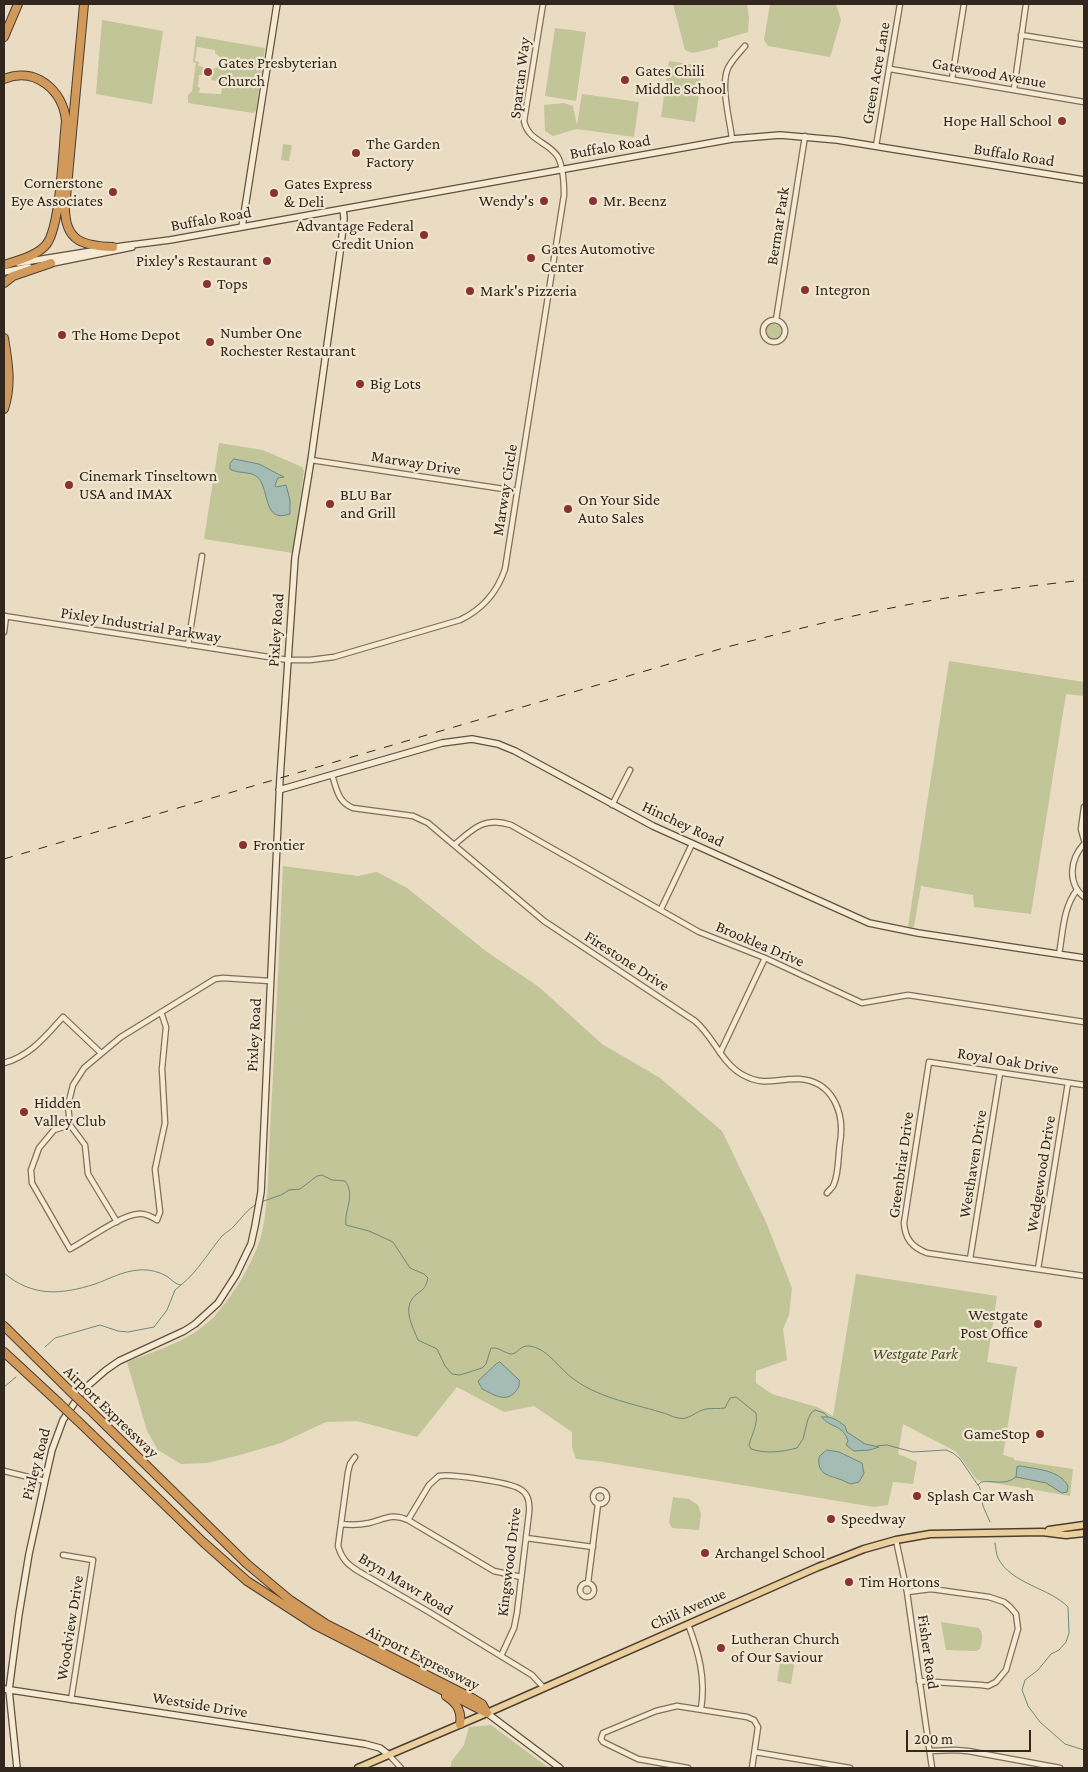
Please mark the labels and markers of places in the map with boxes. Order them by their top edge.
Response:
place label: Gates Presbyterian Church [218,53,337,91]
place label: Gates Chili Middle School [635,61,726,99]
marker: Gates Presbyterian Church [202,66,214,78]
marker: Gates Chili Middle School [619,74,631,86]
place label: Hope Hall School [943,111,1052,131]
marker: Hope Hall School [1056,115,1068,127]
place label: The Garden Factory [366,134,440,172]
marker: The Garden Factory [350,147,362,159]
place label: Cornerstone Eye Associates [11,173,103,211]
place label: Gates Express & Deli [284,174,372,212]
marker: Cornerstone Eye Associates [107,186,119,198]
marker: Gates Express & Deli [268,187,280,199]
place label: Wendy's [479,191,534,211]
place label: Mr. Beenz [603,191,666,211]
marker: Wendy's [538,195,550,207]
marker: Mr. Beenz [587,195,599,207]
place label: Advantage Federal Credit Union [296,216,414,254]
marker: Advantage Federal Credit Union [418,229,430,241]
place label: Gates Automotive Center [541,239,655,277]
place label: Pixley's Restaurant [136,251,257,271]
marker: Gates Automotive Center [525,252,537,264]
marker: Pixley's Restaurant [261,255,273,267]
place label: Tops [217,274,248,294]
marker: Tops [201,278,213,290]
place label: Integron [815,280,870,300]
place label: Mark's Pizzeria [480,281,577,301]
marker: Integron [799,284,811,296]
marker: Mark's Pizzeria [464,285,476,297]
place label: Number One Rochester Restaurant [220,323,356,361]
place label: The Home Depot [72,325,180,345]
marker: The Home Depot [56,329,68,341]
marker: Number One Rochester Restaurant [204,336,216,348]
place label: Big Lots [370,374,421,394]
marker: Big Lots [354,378,366,390]
place label: Cinemark Tinseltown USA and IMAX [79,466,217,504]
marker: Cinemark Tinseltown USA and IMAX [63,479,75,491]
place label: BLU Bar and Grill [340,485,396,523]
place label: On Your Side Auto Sales [578,490,660,528]
marker: BLU Bar and Grill [324,498,336,510]
marker: On Your Side Auto Sales [562,503,574,515]
place label: Frontier [253,835,305,855]
marker: Frontier [237,839,249,851]
place label: Hidden Valley Club [34,1093,106,1131]
marker: Hidden Valley Club [18,1106,30,1118]
place label: Westgate Post Office [960,1305,1028,1343]
marker: Westgate Post Office [1032,1318,1044,1330]
place label: GameStop [964,1424,1030,1444]
marker: GameStop [1034,1428,1046,1440]
place label: Splash Car Wash [927,1486,1034,1506]
marker: Splash Car Wash [911,1490,923,1502]
place label: Speedway [841,1509,906,1529]
marker: Speedway [825,1513,837,1525]
place label: Archangel School [715,1543,825,1563]
marker: Archangel School [699,1547,711,1559]
place label: Tim Hortons [859,1572,940,1592]
marker: Tim Hortons [843,1576,855,1588]
place label: Lutheran Church of Our Saviour [731,1629,840,1667]
marker: Lutheran Church of Our Saviour [715,1642,727,1654]

